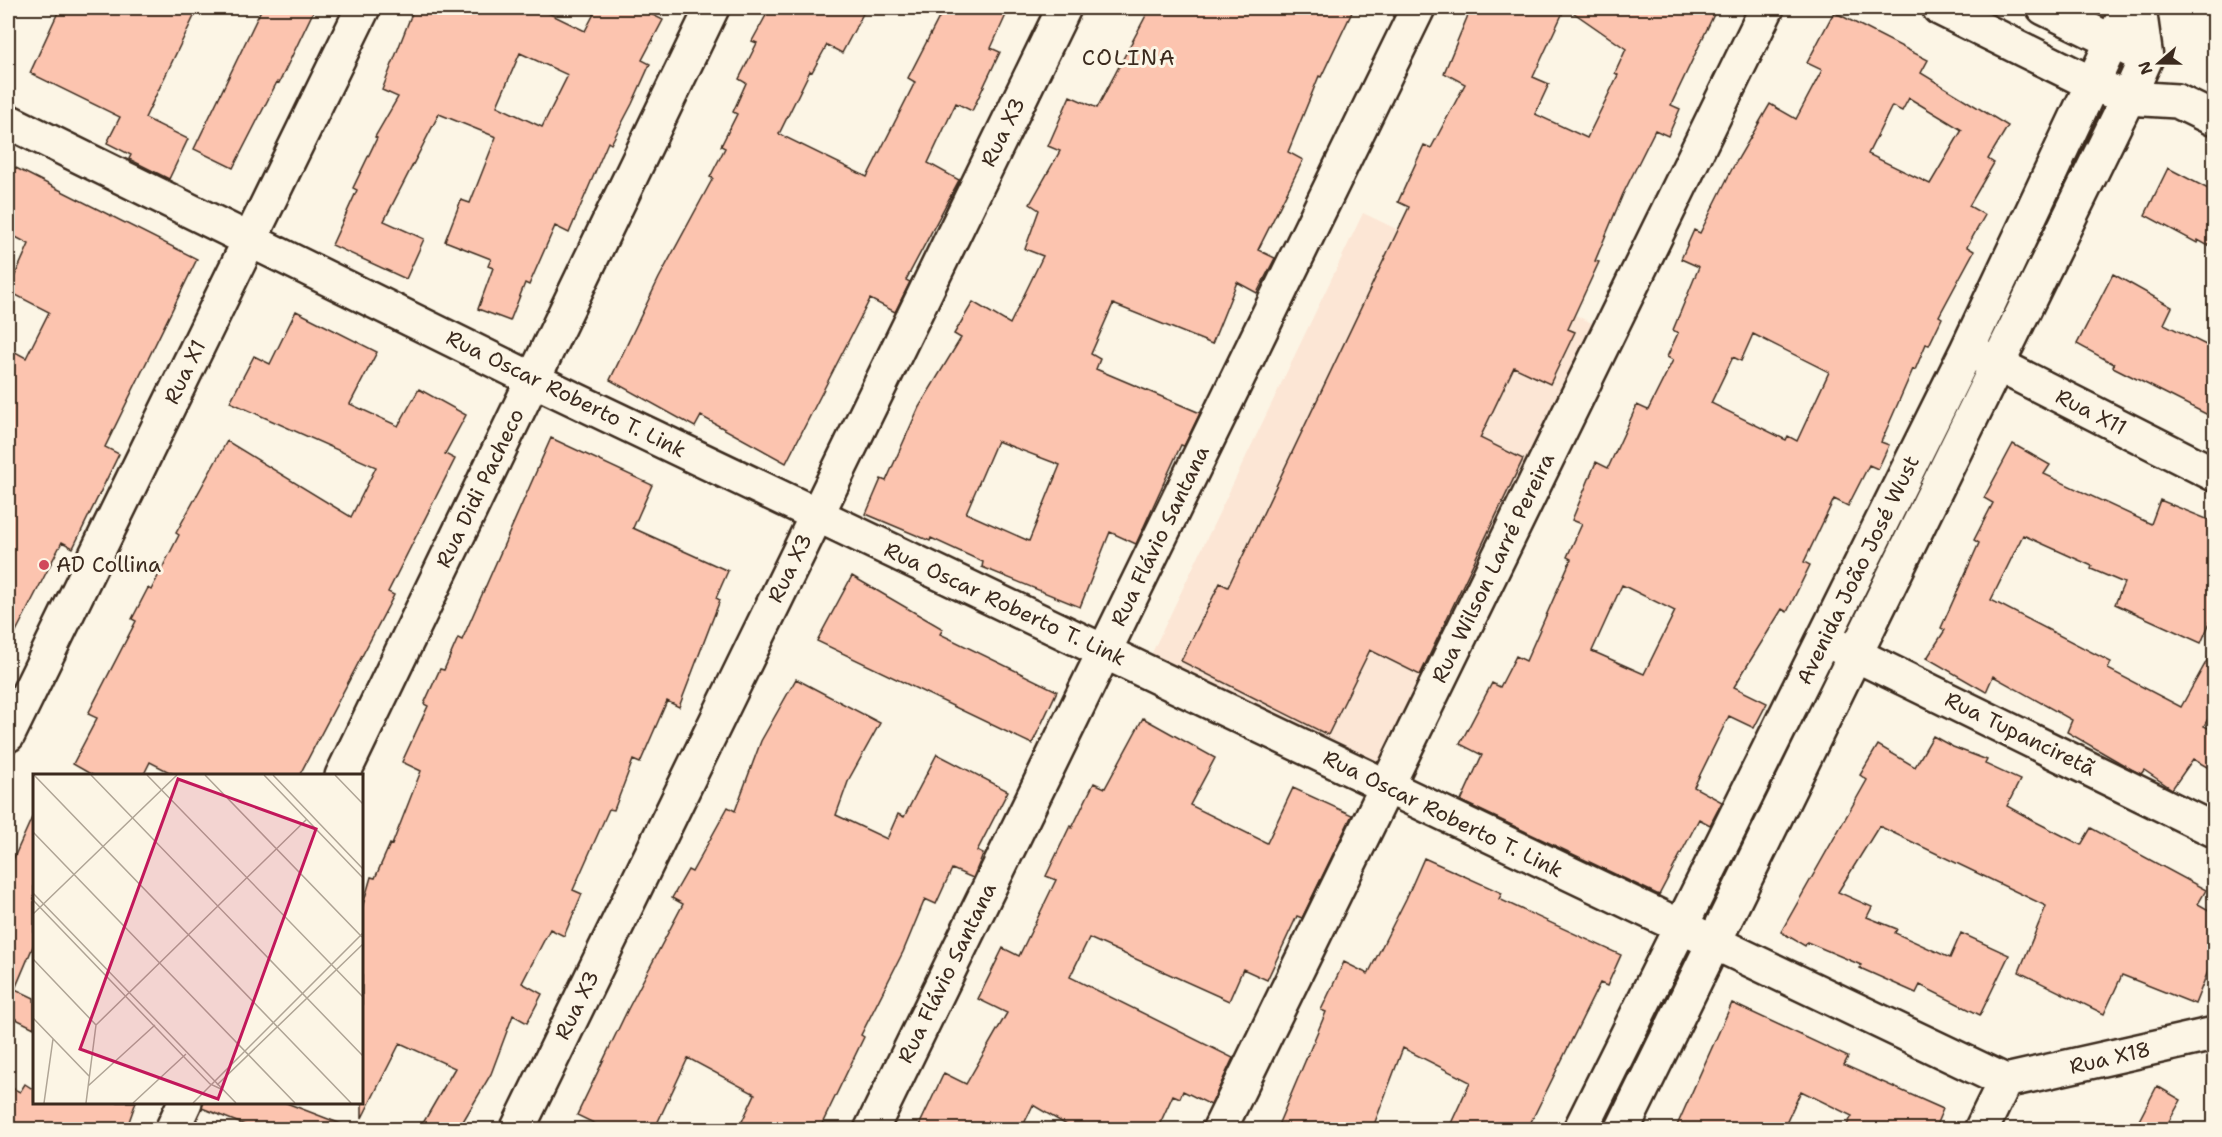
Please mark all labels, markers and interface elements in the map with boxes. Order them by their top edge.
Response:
north arrow [2129,33,2189,93]
district label: COLINA [1082,43,1176,72]
text: N [2133,58,2157,78]
street label: Rua X3 [974,93,1032,171]
street label: Rua Oscar Roberto T. Link [441,324,691,464]
street label: Rua X1 [158,335,212,409]
street label: Rua X11 [2051,382,2131,442]
street label: Rua Didi Pacheco [429,404,531,572]
street label: Rua Flávio Santana [1104,441,1216,631]
street label: Rua Wilson Larré Pereira [1425,448,1561,688]
street label: Avenida João José Wust [1790,451,1926,689]
street label: Rua X3 [761,529,819,607]
street label: Rua Oscar Roberto T. Link [880,536,1130,672]
place label: AD Collina [56,551,161,579]
marker: AD Collina [37,558,51,572]
street label: Rua Tupanciretã [1940,685,2100,783]
street label: Rua Oscar Roberto T. Link [1318,744,1568,884]
inset map [33,774,363,1104]
street label: Rua Flávio Santana [891,878,1003,1068]
street label: Rua X3 [548,966,606,1044]
street label: Rua X18 [2067,1035,2153,1081]

